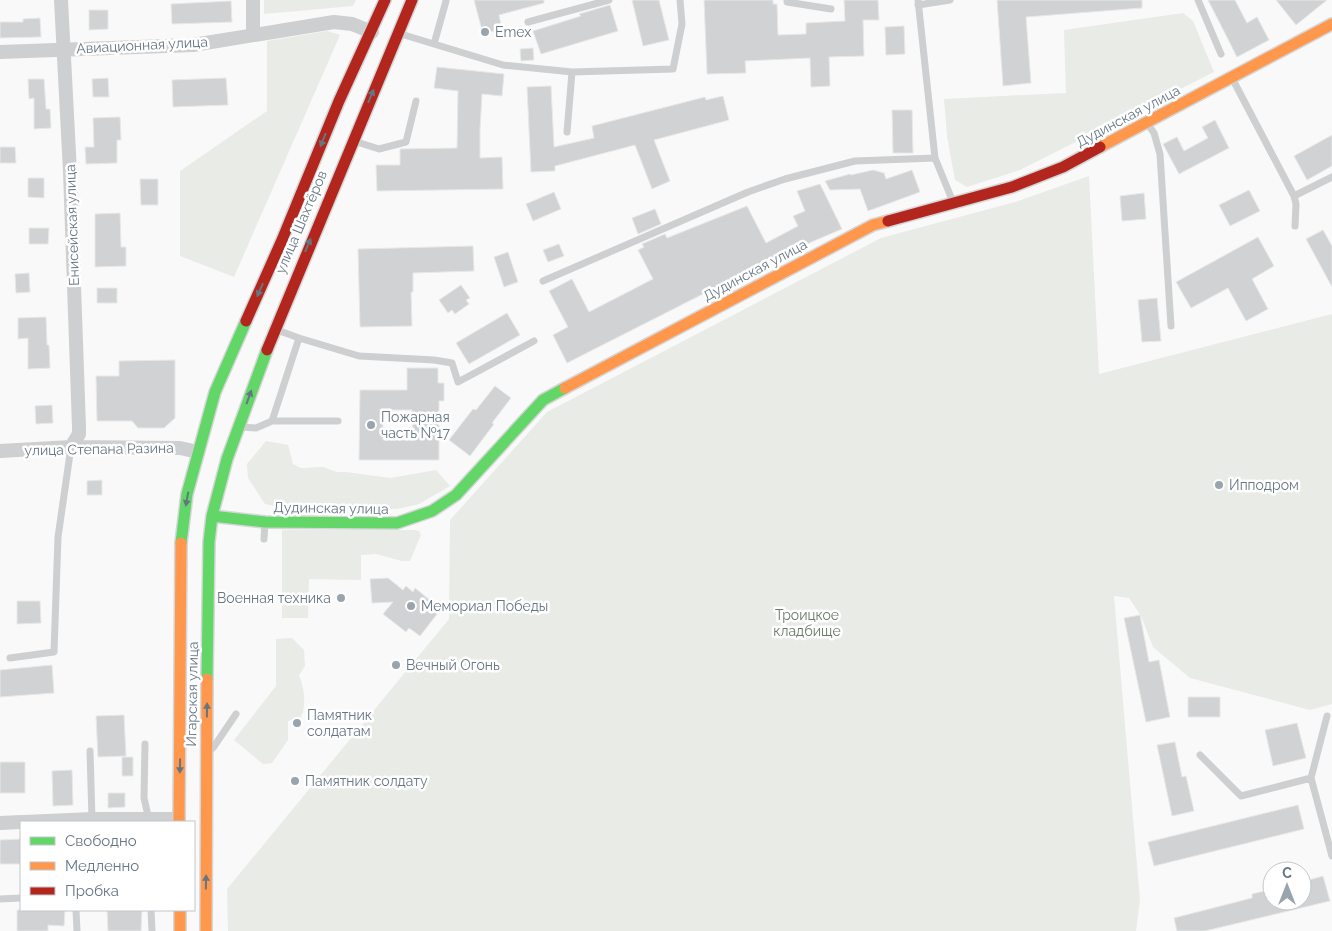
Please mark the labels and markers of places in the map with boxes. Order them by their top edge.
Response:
place label: Emex [495,24,531,40]
marker: Emex [479,26,491,38]
place label: Пожарная часть №17 [381,409,450,441]
marker: Пожарная часть №17 [365,419,377,431]
place label: Ипподром [1229,477,1299,493]
marker: Ипподром [1213,479,1225,491]
place label: Военная техника [217,590,331,606]
marker: Военная техника [335,592,347,604]
place label: Мемориал Победы [421,598,548,614]
marker: Мемориал Победы [405,600,417,612]
place label: Вечный Огонь [406,657,500,673]
marker: Вечный Огонь [390,659,402,671]
place label: Памятник солдатам [307,707,372,739]
marker: Памятник солдатам [291,717,303,729]
place label: Памятник солдату [305,773,428,789]
marker: Памятник солдату [289,775,301,787]

